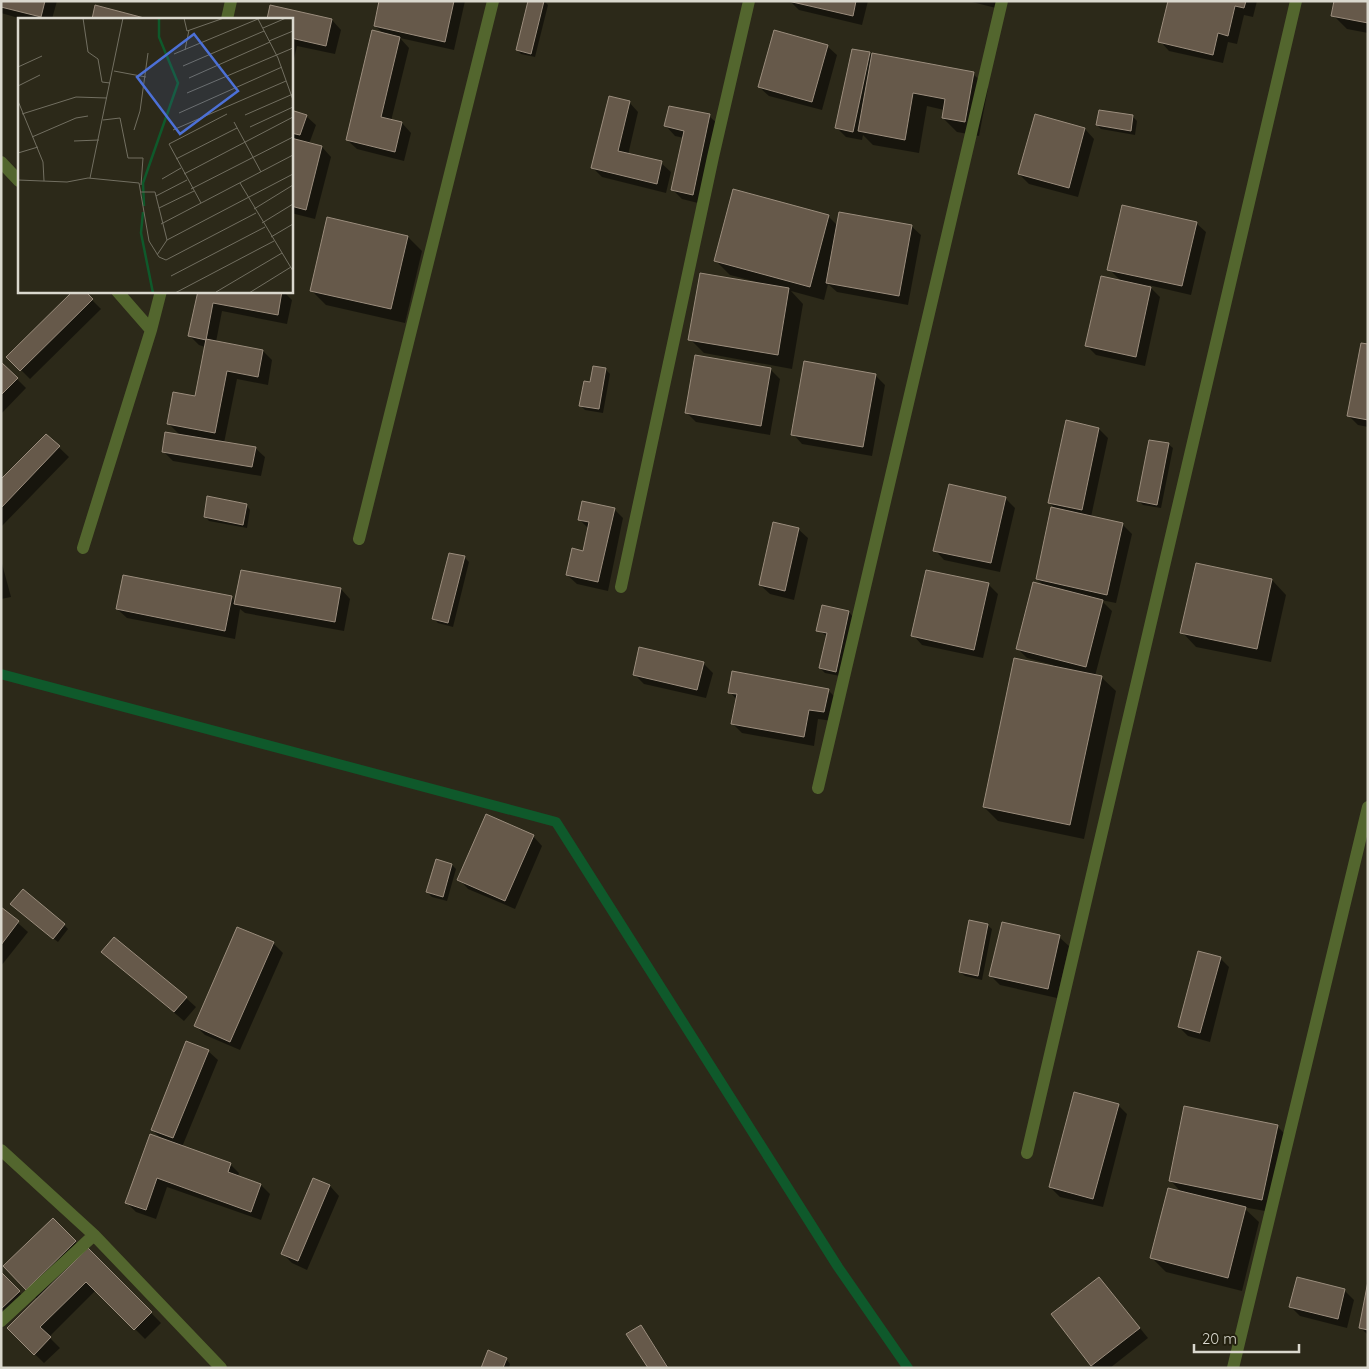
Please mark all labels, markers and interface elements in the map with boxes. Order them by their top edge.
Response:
inset map [18,18,292,292]
scale bar [1194,1322,1299,1354]
text: 20 m [1202,1329,1237,1348]

